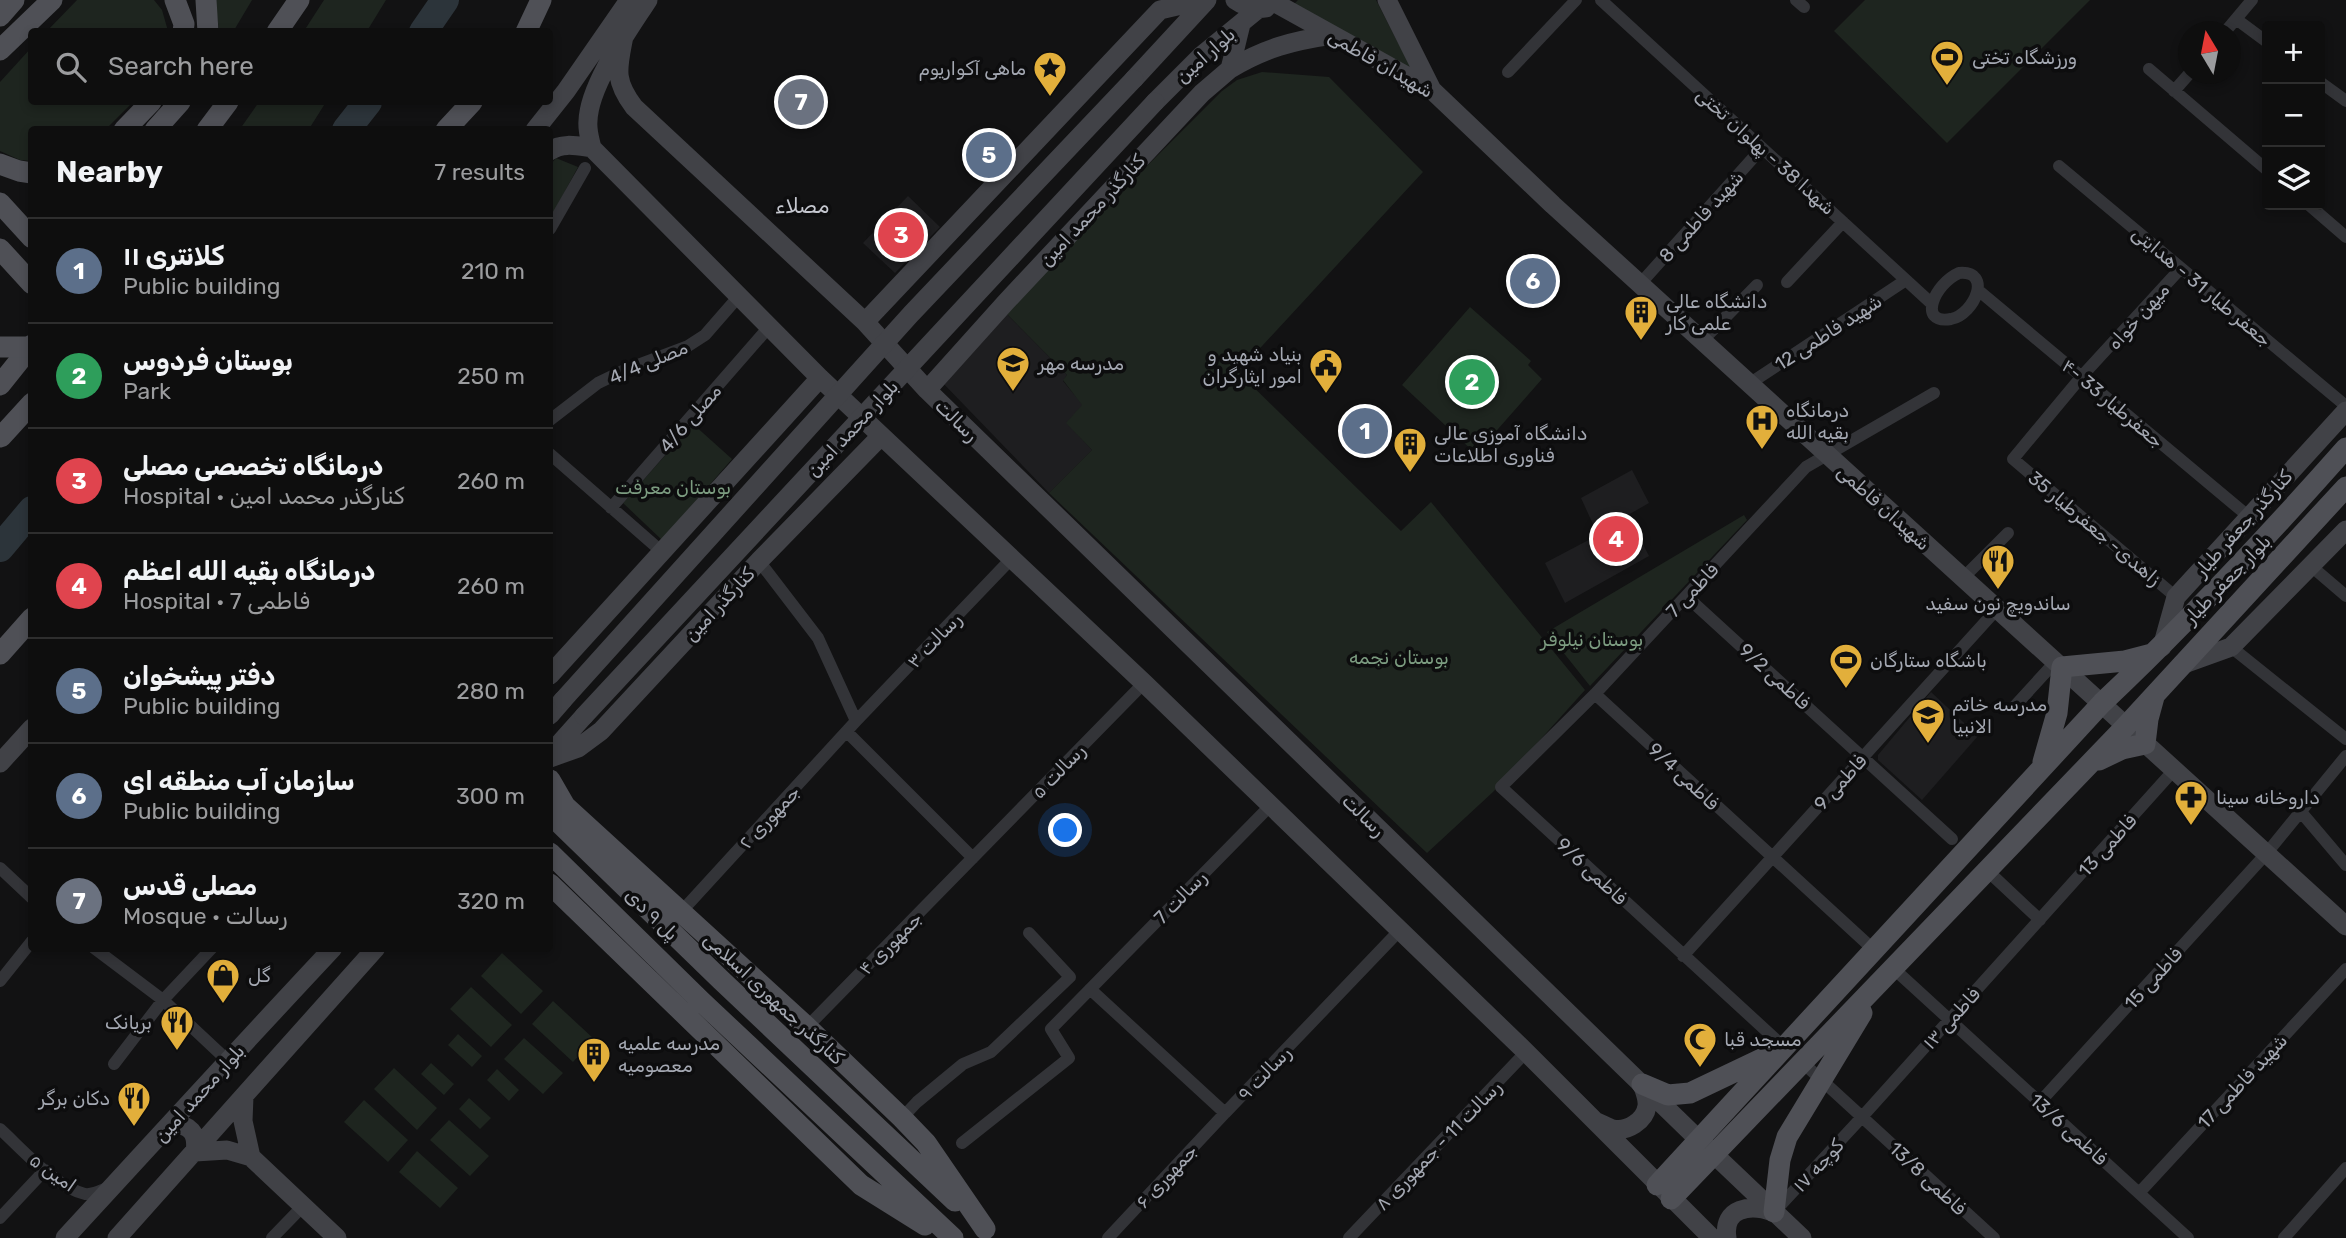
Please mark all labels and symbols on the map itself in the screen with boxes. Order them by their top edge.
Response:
north arrow [2178,21,2241,84]
street label: بلوار امین [1171,23,1240,88]
street label: شهیدان فاطمی [1324,24,1437,103]
sports icon: ورزشگاه تختی [1928,38,1966,87]
place label: ورزشگاه تختی [1972,46,2077,69]
place icon: ماهی آکواریوم [1031,49,1069,98]
place label: ماهی آکواریوم [919,57,1026,81]
pin: 7 [778,76,824,128]
street label: شهدا 38 - پهلوان تختی [1690,83,1840,221]
pin: 5 [966,129,1012,181]
street label: کنارگذر محمد امین [1035,149,1150,271]
street label: شهید فاطمی 8 [1654,166,1749,267]
district label: مصلاء [775,193,829,218]
pin: 3 [878,209,924,261]
street label: جعفر طیار 31 - هدایتی [2127,221,2276,351]
pin: 6 [1510,255,1556,307]
street label: میهن خواه [2103,278,2174,354]
street label: شهید فاطمی 12 [1770,289,1886,376]
place label: دانشگاه عالی علمی کار [1665,290,1767,335]
building icon: دانشگاه عالی علمی کار [1622,293,1660,342]
street label: مصلی 4/4 [605,336,691,389]
place label: بنیاد شهید و امور ایثارگران [1203,343,1302,388]
school or university icon: مدرسه مهر [994,344,1032,393]
public building icon: بنیاد شهید و امور ایثارگران [1307,346,1345,395]
place label: مدرسه مهر [1037,352,1124,375]
street label: ۴- جعفرطیار 33 [2057,354,2168,453]
pin: 2 [1449,356,1495,408]
street label: بلوار محمد امین [802,375,903,482]
street label: مصلی 4/6 [654,379,726,457]
street label: رسالت [930,394,983,446]
place label: درمانگاه بقیه الله [1786,399,1849,444]
hospital icon: درمانگاه بقیه الله [1743,402,1781,451]
pin: 1 [1342,405,1388,457]
place label: دانشگاه آموزی عالی فناوری اطلاعات [1434,422,1587,467]
building icon: دانشگاه آموزی عالی فناوری اطلاعات [1391,425,1429,474]
street label: شهیدان فاطمی [1832,460,1935,555]
street label: کنارگذر جعفر طیار [2189,465,2298,582]
street label: زاهدی- جعفرطیار 35 [2024,466,2166,591]
park label: بوستان معرفت [615,476,731,499]
pin: 4 [1593,513,1639,565]
street label: بلوار جعفر طیار [2178,530,2276,629]
restaurant icon: ساندویچ نون سفید [1979,542,2017,591]
street label: فاطمی 7 [1661,558,1723,622]
street label: کنارگذر امین [679,562,760,646]
place label: ساندویچ نون سفید [1925,592,2071,617]
street label: رسالت ۳ [902,608,966,673]
park label: بوستان نیلوفر [1540,628,1643,651]
street label: فاطمی 9/2 [1734,638,1815,714]
sports icon: باشگاه ستارگان [1827,641,1865,690]
park label: بوستان نجمه [1349,646,1449,669]
place label: باشگاه ستارگان [1870,649,1987,672]
place label: مدرسه خاتم الانبیا [1952,693,2047,738]
school or university icon: مدرسه خاتم الانبیا [1909,696,1947,745]
street label: فاطمی 9/4 [1643,738,1724,815]
street label: رسالت ۵ [1027,739,1090,804]
street label: فاطمی 9 [1809,749,1872,815]
pharmacy icon: داروخانه سینا [2172,778,2210,827]
street label: جمهوری ۲ [734,781,805,854]
place label: داروخانه سینا [2216,786,2320,809]
street label: رسالت [1337,789,1390,841]
street label: فاطمی 13 [2073,809,2141,881]
your location [1048,813,1082,847]
street label: فاطمی 9/6 [1552,833,1632,910]
street label: رسالت 7 [1149,866,1211,929]
street label: پل ۹ دی [619,883,683,947]
street label: جمهوری ۴ [854,907,927,980]
street label: کنارگذر جمهوری اسلامی [699,927,849,1070]
street label: فاطمی 15 [2119,942,2187,1014]
shop icon: گل [204,956,242,1005]
place label: گل [248,964,271,987]
street label: فاطمی ۱۳ [1918,983,1985,1054]
restaurant icon: بریانک [158,1003,196,1052]
place label: بریانک [105,1011,152,1034]
mosque icon: مسجد قبا [1681,1020,1719,1069]
place label: مسجد قبا [1724,1028,1802,1051]
street label: شهید فاطمی 17 [2193,1029,2292,1134]
place label: مدرسه علمیه معصومیه [618,1032,720,1077]
building icon: مدرسه علمیه معصومیه [575,1035,613,1084]
street label: بلوار محمد امین [149,1040,249,1147]
street label: رسالت ۹ [1233,1041,1296,1105]
street label: رسالت 11 - جمهوری ۸ [1370,1075,1506,1215]
restaurant icon: دکان برگر [115,1079,153,1128]
place label: دکان برگر [38,1087,110,1110]
street label: فاطمی 13/6 [2025,1089,2112,1170]
street label: کوچه ۱۷ [1788,1134,1849,1197]
street label: فاطمی 13/8 [1884,1137,1971,1220]
street label: جمهوری ۶ [1131,1139,1202,1213]
street label: امین ۵ [25,1148,81,1197]

